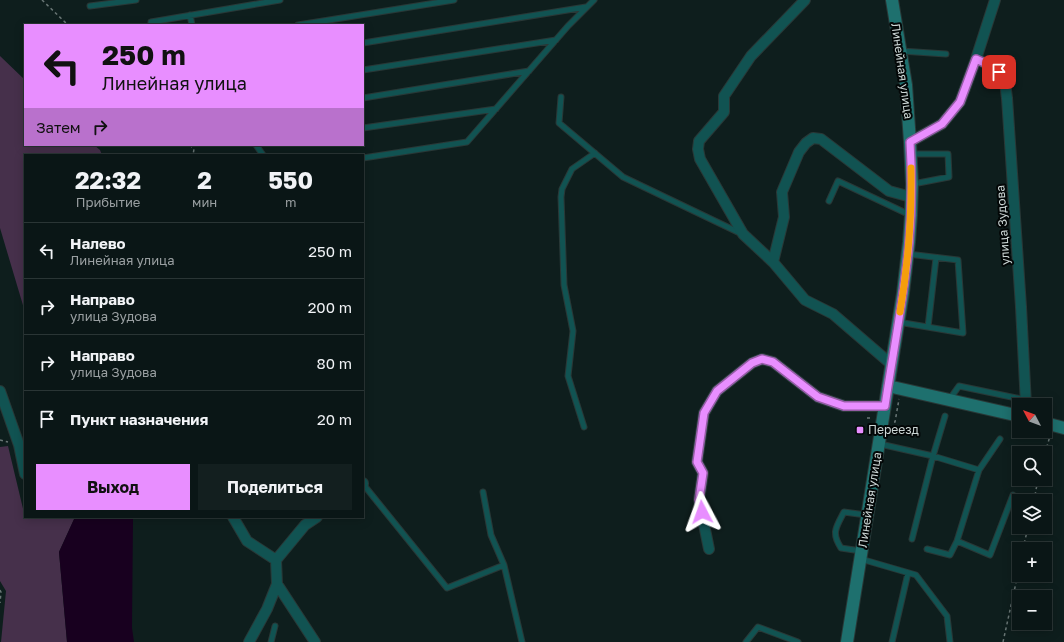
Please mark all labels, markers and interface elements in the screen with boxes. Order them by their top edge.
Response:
street label: Линейная улица [888,22,917,120]
text: 250 m [102,38,186,71]
icon: left [36,40,88,92]
pin [982,55,1016,89]
icon: arrive [988,61,1010,83]
text: Линейная улица [102,72,247,94]
icon: right [89,116,111,138]
text: Затем [36,118,81,136]
text: 22:32 [75,165,141,194]
text: 2 [197,165,212,194]
text: 550 [268,165,313,194]
street label: улица Зудова [992,185,1013,266]
text: Прибытие [76,194,140,210]
text: мин [192,194,217,210]
text: m [285,194,296,210]
text: Налево [70,234,126,252]
icon: left [36,240,58,262]
text: 250 m [308,242,352,260]
text: Линейная улица [70,252,175,268]
text: Направо [70,290,135,308]
icon: right [36,296,58,318]
text: 200 m [308,298,352,316]
text: улица Зудова [70,308,157,324]
text: Направо [70,346,135,364]
icon: right [36,352,58,374]
text: 80 m [317,354,352,372]
text: улица Зудова [70,364,157,380]
north arrow [1012,398,1052,438]
map controls [1012,398,1052,630]
icon: arrive [36,408,58,430]
text: Пункт назначения [70,410,208,428]
text: 20 m [317,410,352,428]
place label: Переезд [868,422,919,437]
marker: Переезд [855,425,865,435]
button: search [1012,446,1052,486]
street label: Линейная улица [855,451,884,549]
button: Выход [36,464,190,510]
button: Поделиться [198,464,352,510]
position arrow [681,491,723,533]
button: layers [1012,494,1052,534]
button: + [1012,542,1052,582]
button: − [1012,590,1052,630]

